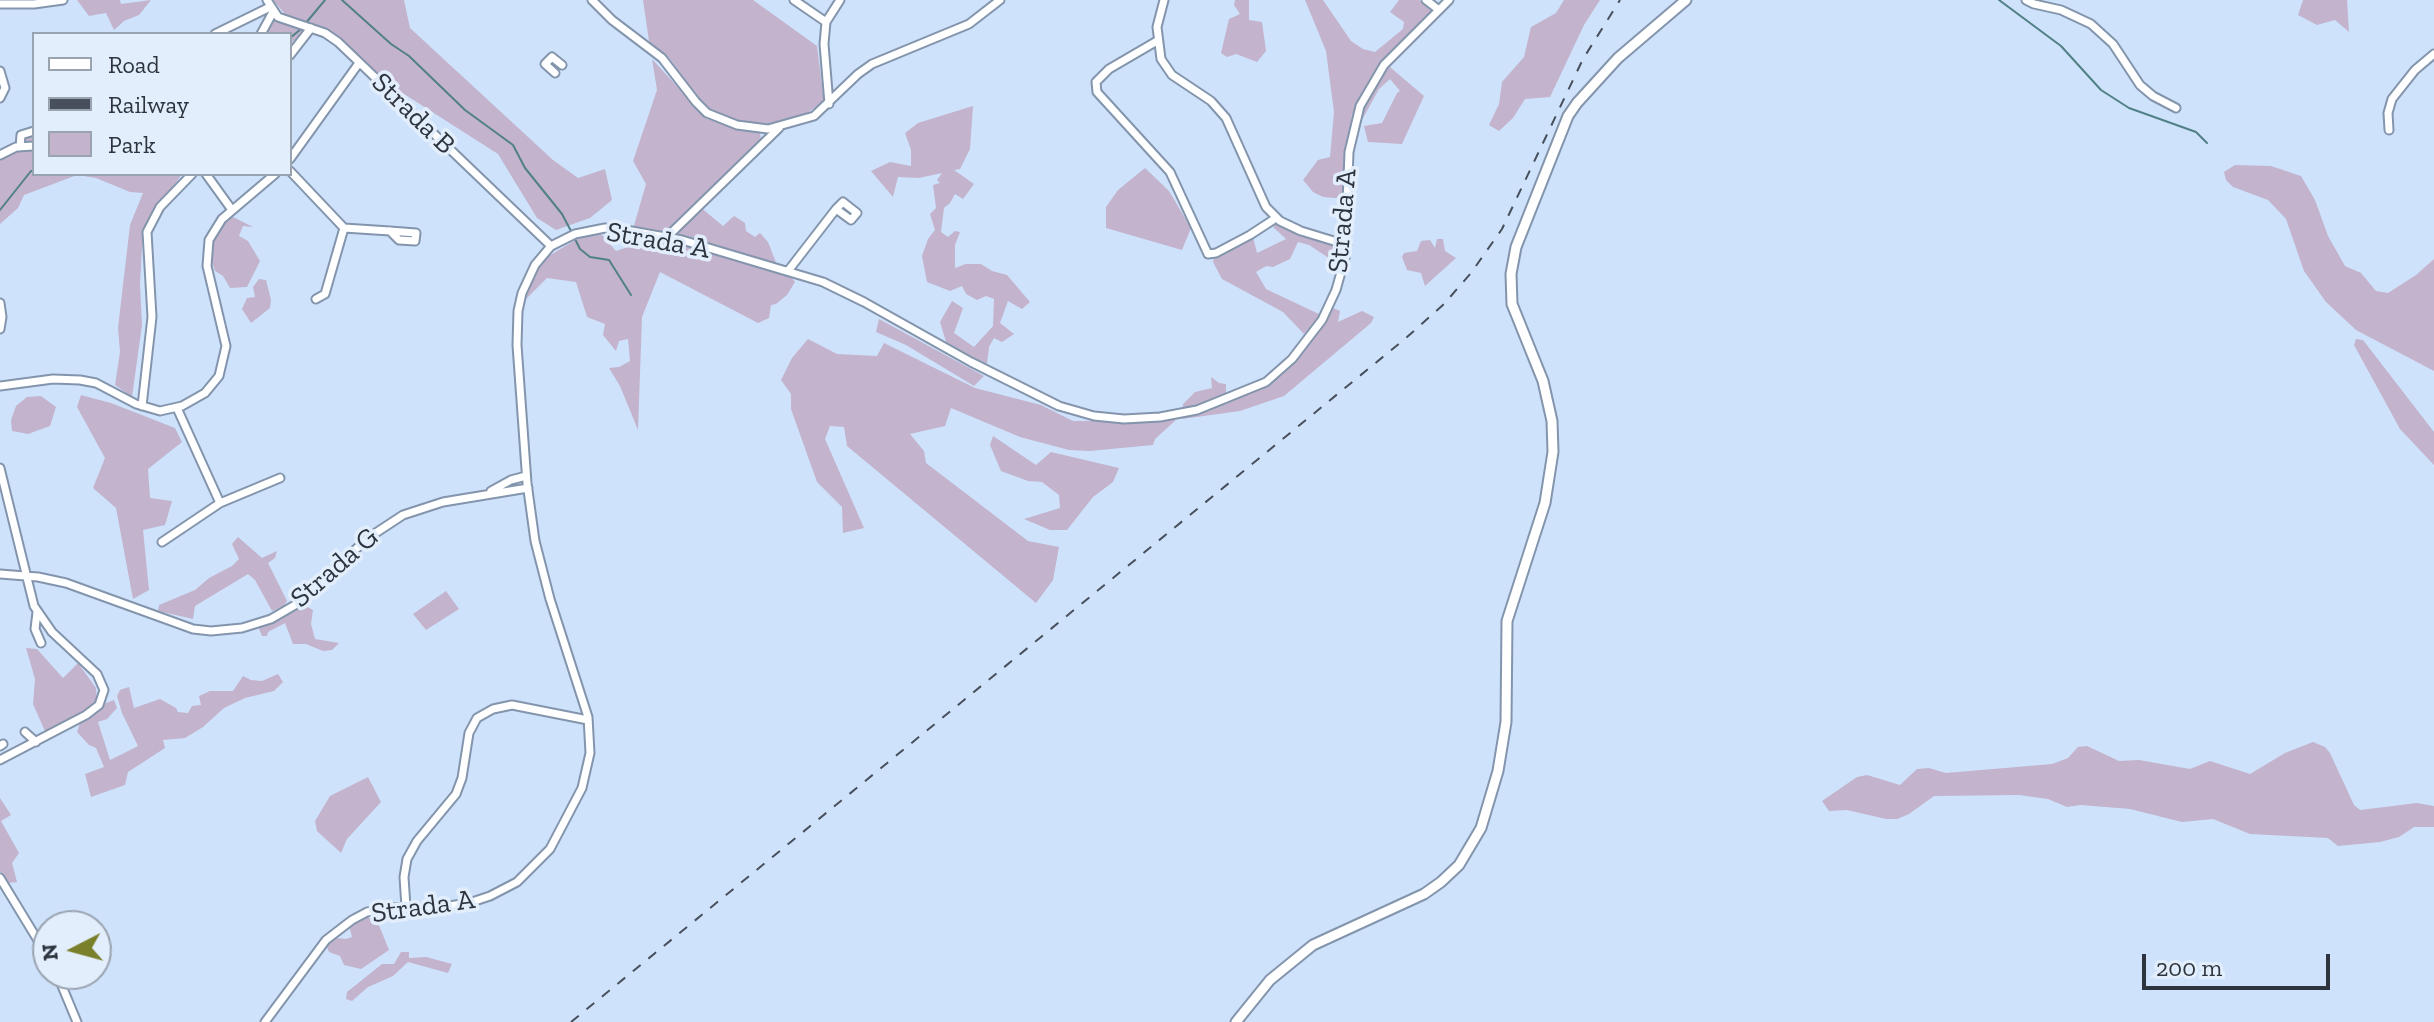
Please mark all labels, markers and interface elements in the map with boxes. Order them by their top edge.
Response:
legend [32,32,292,176]
text: Road [108,50,160,79]
street label: Strada B [364,66,462,162]
text: Railway [108,90,189,119]
text: Park [108,130,156,159]
street label: Strada A [1322,168,1364,274]
street label: Strada A [604,215,712,267]
street label: Strada G [284,521,386,615]
street label: Strada A [369,883,477,931]
north arrow [32,910,112,990]
scale bar [2146,938,2334,988]
text: N [35,943,64,962]
text: 200 m [2156,953,2222,982]

